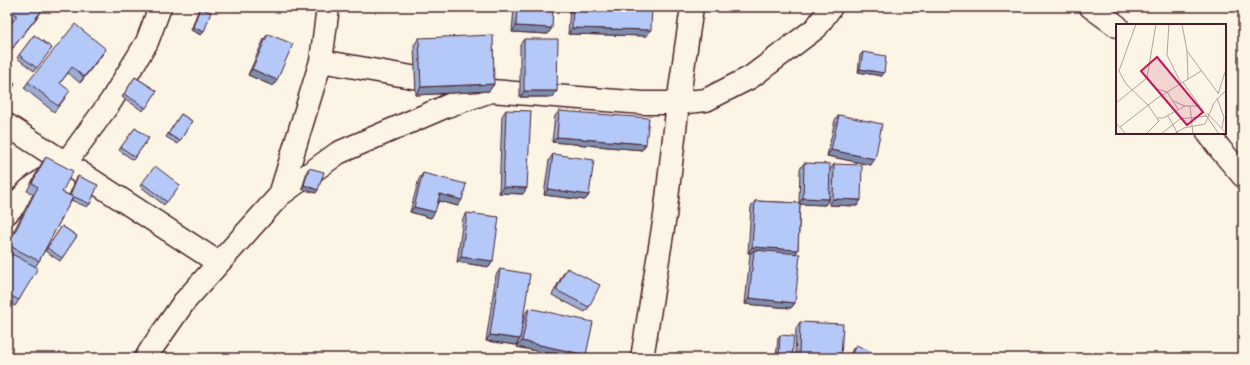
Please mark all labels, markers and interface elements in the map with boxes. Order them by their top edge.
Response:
inset map [1116,24,1226,134]

